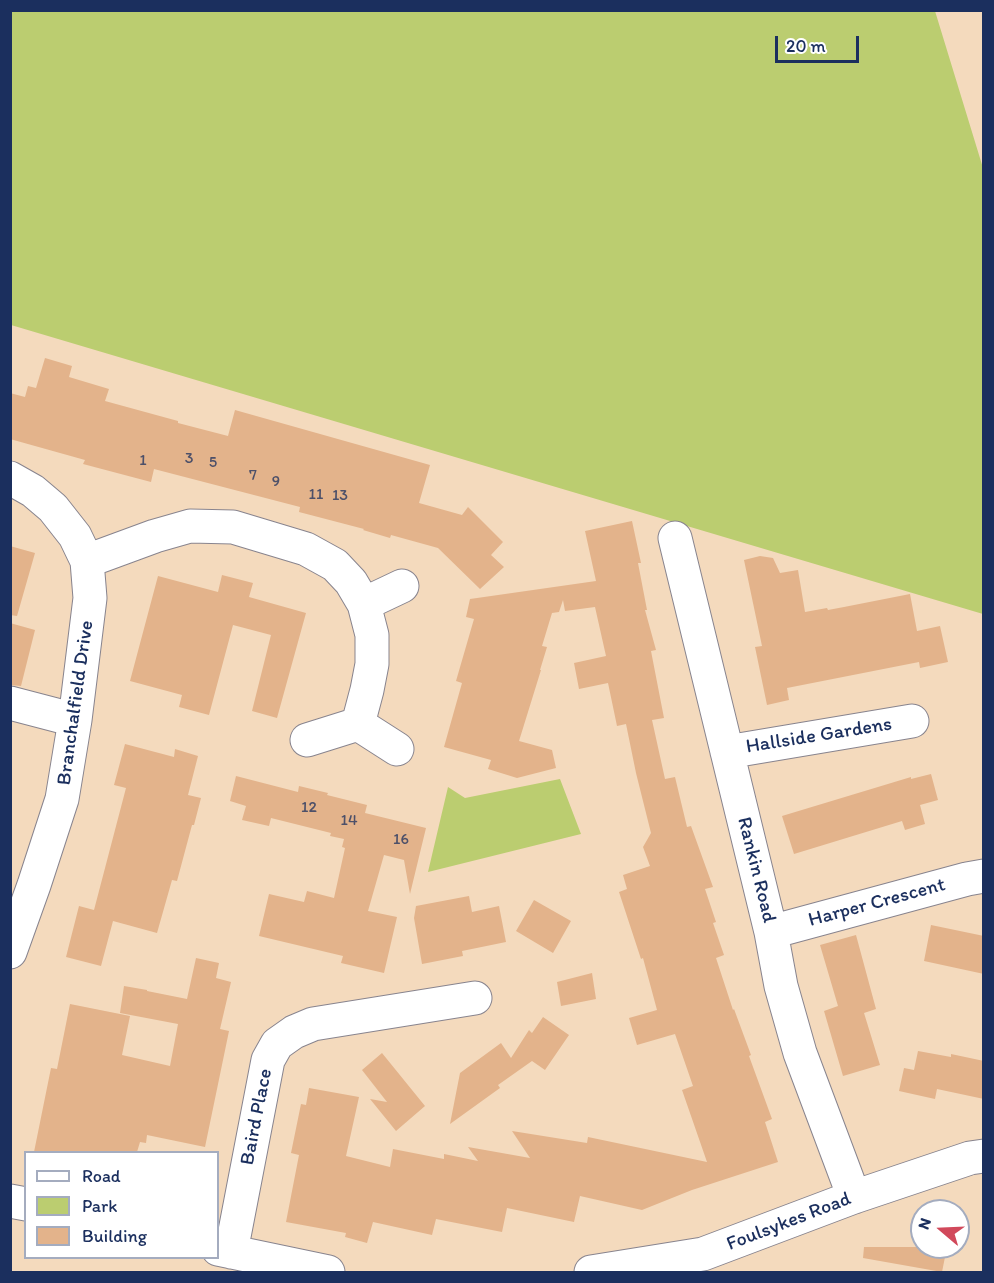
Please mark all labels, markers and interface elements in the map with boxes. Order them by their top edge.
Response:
scale bar [778,24,862,62]
text: 20 m [786,35,826,57]
house number: 3 [185,449,193,469]
house number: 1 [139,451,147,471]
house number: 5 [209,453,217,473]
house number: 7 [249,466,257,486]
house number: 9 [272,472,280,492]
house number: 11 [309,485,323,505]
house number: 13 [332,486,348,506]
street label: Branchalfield Drive [53,619,99,787]
street label: Hallside Gardens [744,713,894,759]
house number: 12 [301,798,317,818]
house number: 14 [340,811,358,831]
street label: Rankin Road [731,815,781,925]
house number: 16 [393,830,409,850]
street label: Harper Crescent [806,873,948,933]
street label: Baird Place [236,1067,278,1167]
legend [24,1151,219,1259]
text: Road [82,1165,121,1187]
street label: Foulsykes Road [723,1187,855,1257]
text: Park [82,1195,117,1217]
north arrow [910,1199,970,1259]
text: N [914,1215,935,1232]
text: Building [82,1225,147,1247]

